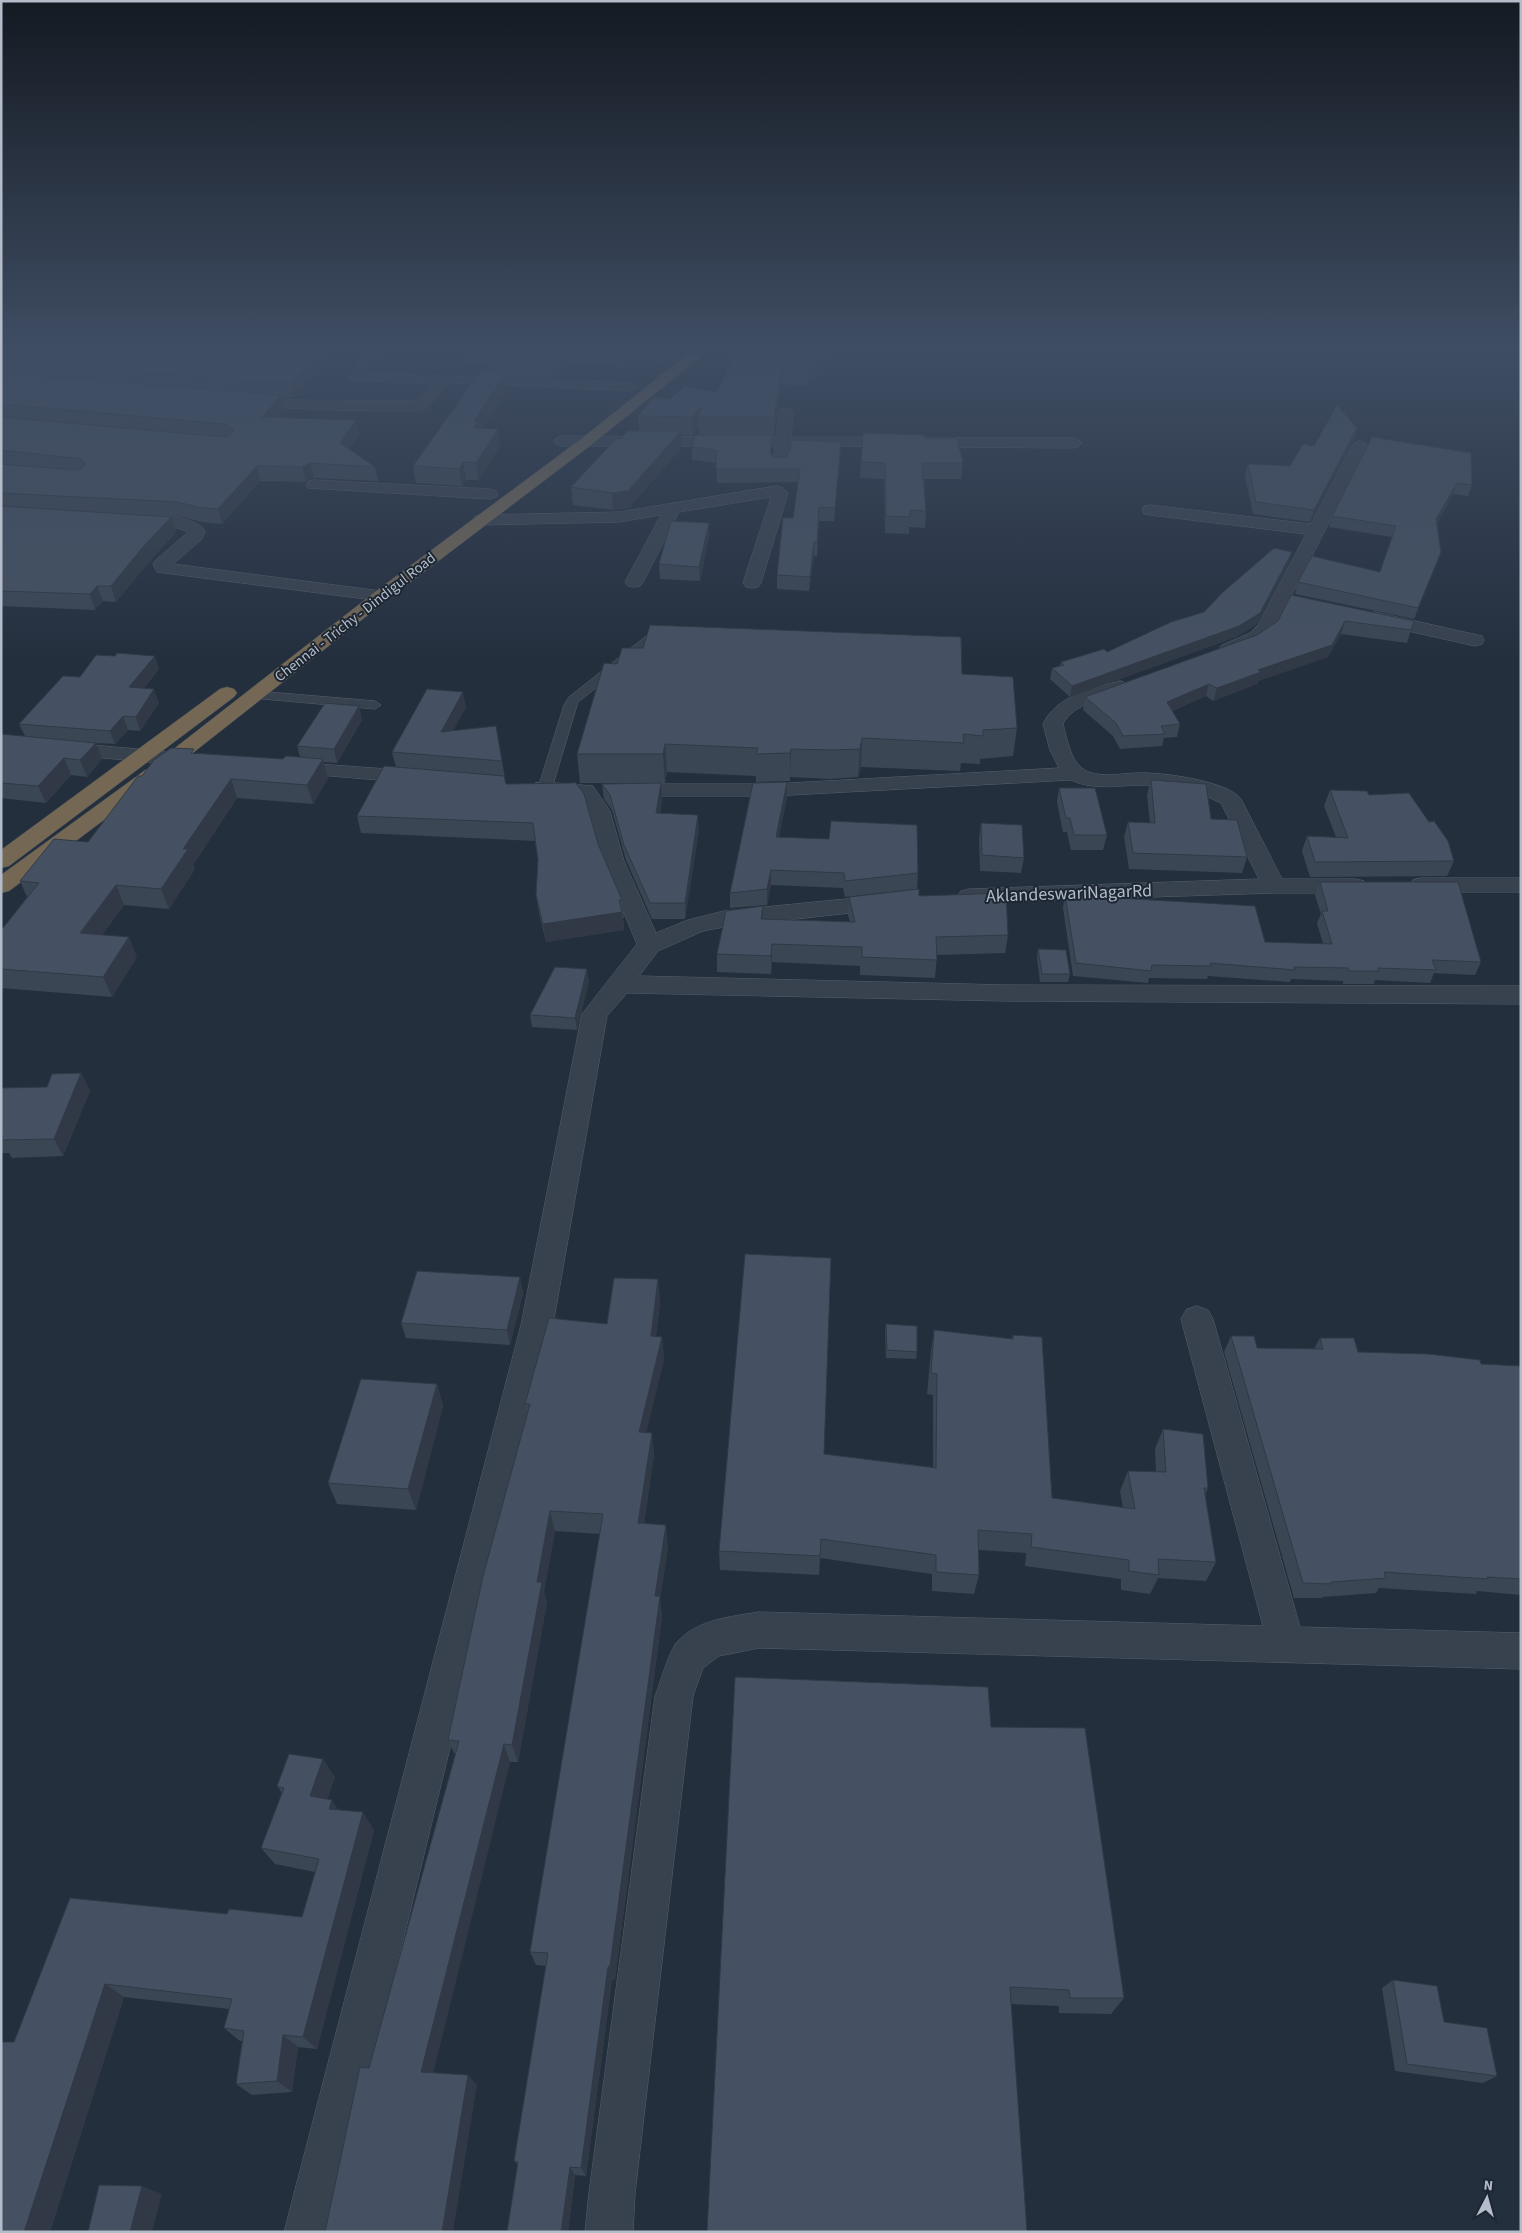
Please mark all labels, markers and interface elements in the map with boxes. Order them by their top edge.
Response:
street label: Chennai - Trichy - Dindigul Road [270,548,440,687]
street label: AklandeswariNagarRd [986,878,1152,909]
north arrow [1462,2173,1512,2223]
text: N [1483,2176,1494,2196]

